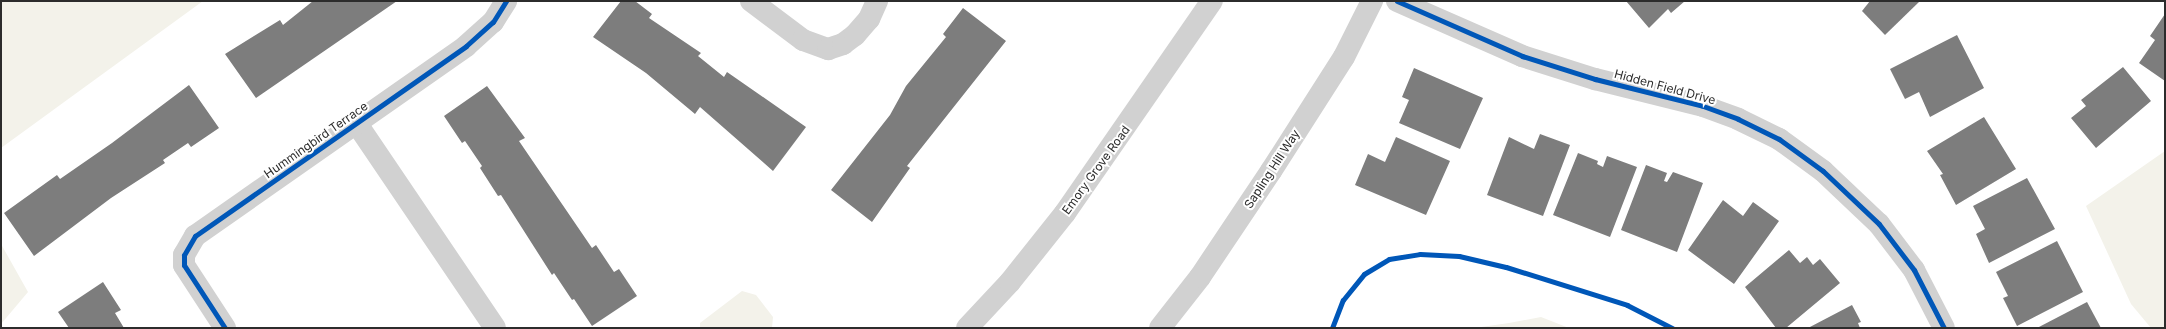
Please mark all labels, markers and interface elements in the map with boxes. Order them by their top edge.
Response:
street label: Hidden Field Drive [1613,67,1717,107]
street label: Hummingbird Terrace [261,99,371,181]
street label: Emory Grove Road [1059,123,1133,217]
street label: Sapling Hill Way [1241,127,1303,211]

